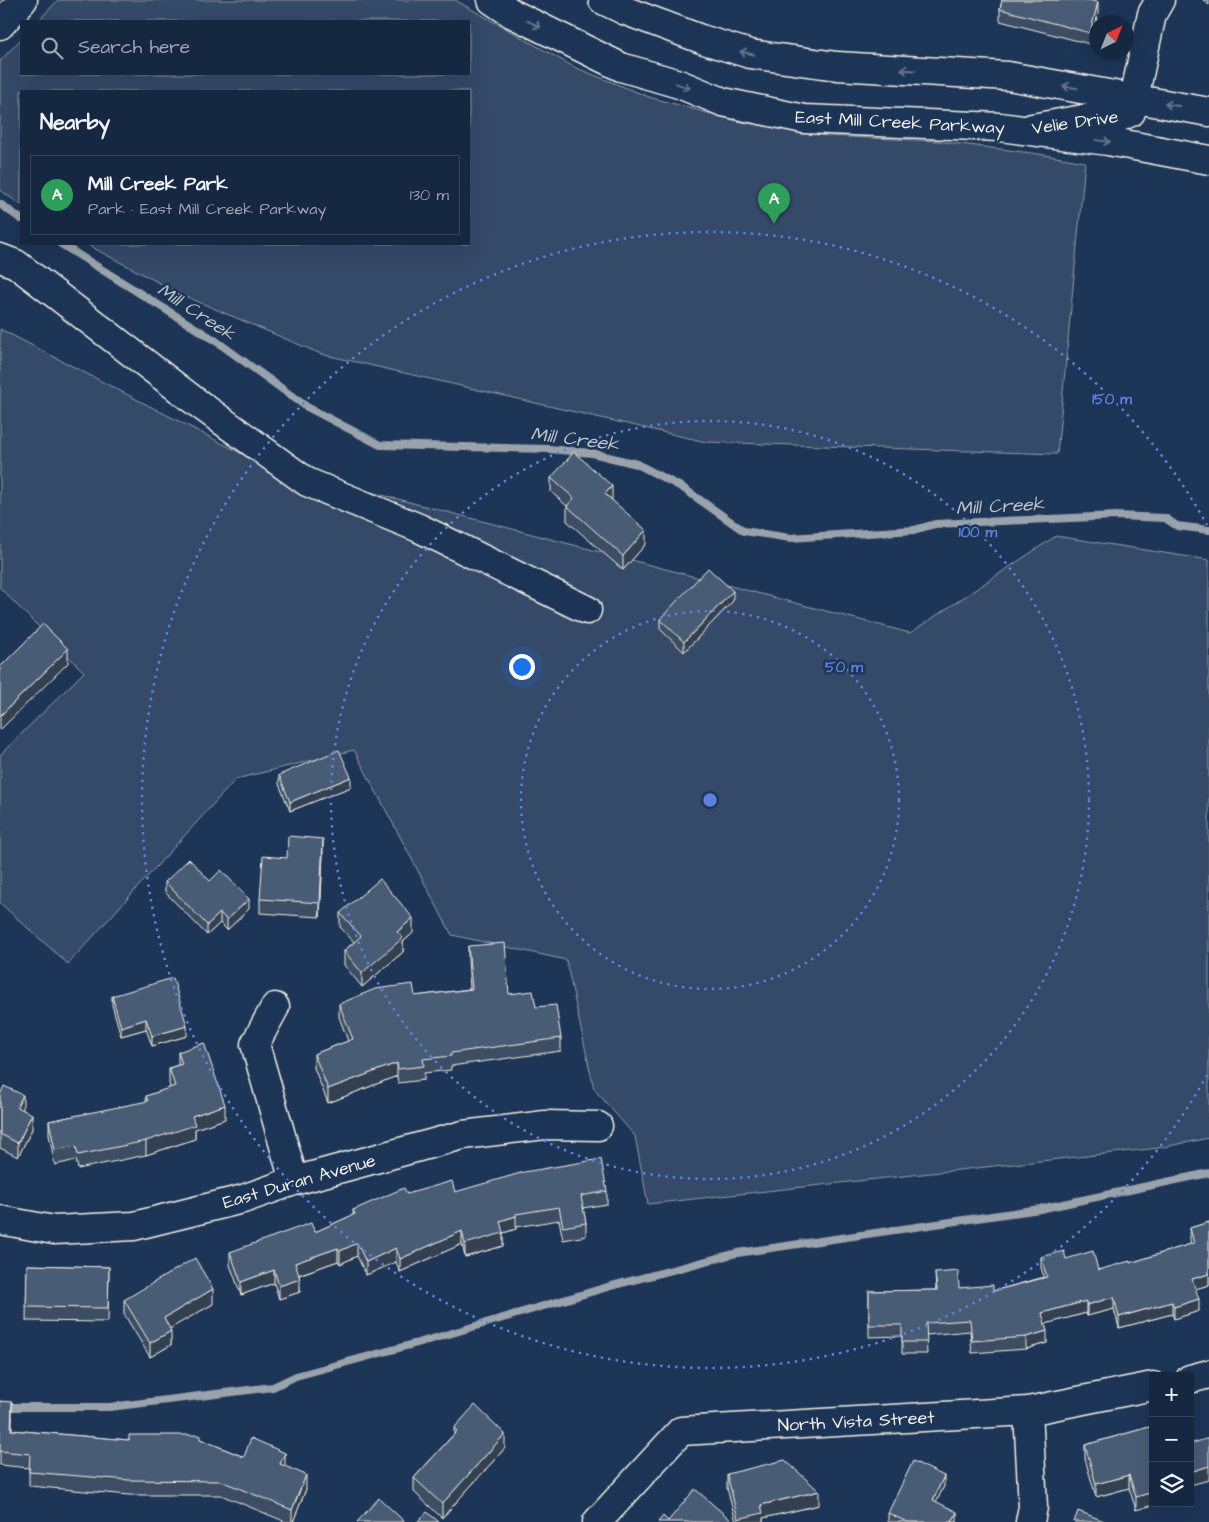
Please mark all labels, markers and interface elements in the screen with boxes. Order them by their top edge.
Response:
north arrow [1089,15,1134,60]
search box [20,20,470,75]
one-way arrow [526,20,541,29]
icon: search [38,34,66,62]
text: Search here [78,34,190,61]
one-way arrow [740,47,756,57]
one-way arrow [901,65,917,74]
one-way arrow [675,82,691,91]
one-way arrow [1062,82,1078,91]
one-way arrow [1164,100,1180,110]
street label: Velie Drive [1030,104,1120,141]
street label: East Mill Creek Parkway [795,105,1005,141]
text: Nearby [40,108,110,137]
one-way arrow [1094,136,1110,146]
text: Mill Creek Park [88,171,228,198]
pin: A [758,183,790,224]
text: A [52,184,62,206]
text: 130 m [410,184,449,206]
text: Park · East Mill Creek Parkway [88,198,326,220]
water label: Mill Creek [152,277,241,348]
text: 150 m [1092,389,1132,410]
water label: Mill Creek [529,421,621,458]
water label: Mill Creek [955,491,1045,522]
text: 100 m [959,522,998,543]
your location [509,654,535,680]
text: 50 m [825,657,863,678]
centre of rings [701,791,719,809]
street label: East Duran Avenue [220,1148,379,1215]
map controls [1149,1372,1194,1507]
button: + [1149,1372,1194,1417]
street label: North Vista Street [777,1405,936,1438]
button: − [1149,1417,1194,1462]
button: layers [1149,1462,1194,1507]

